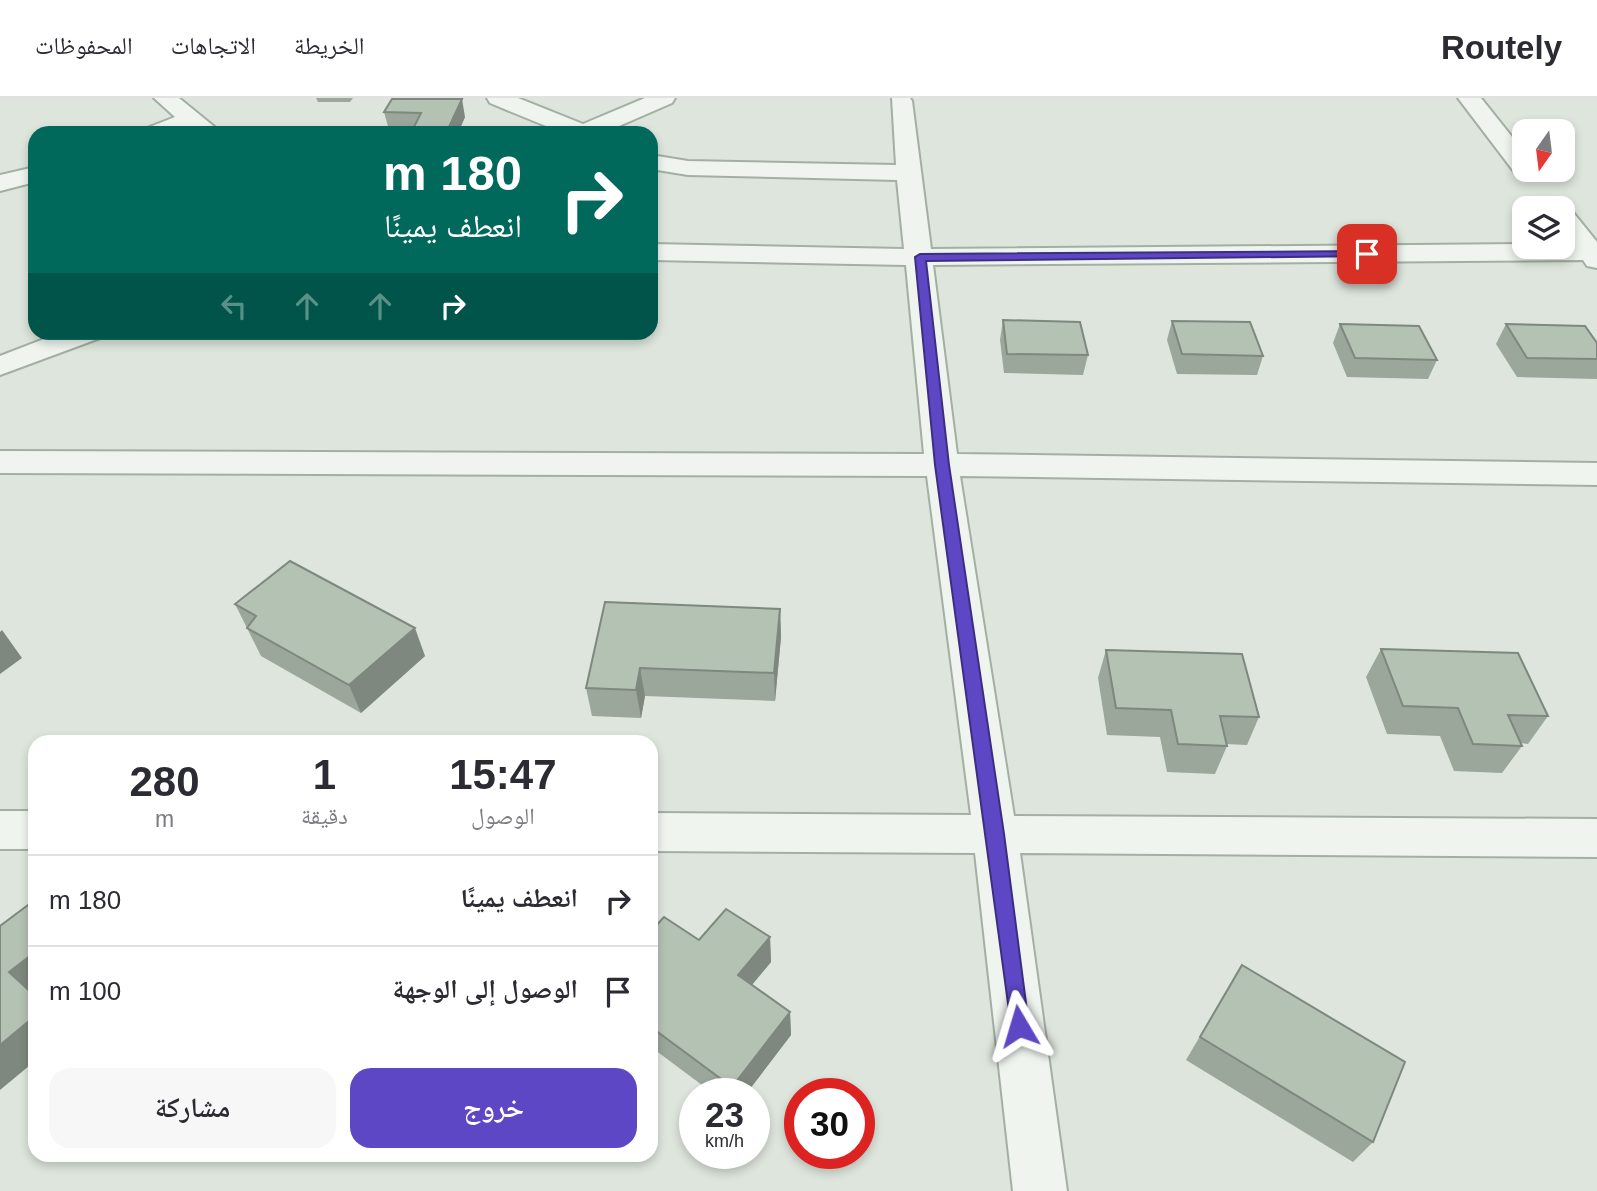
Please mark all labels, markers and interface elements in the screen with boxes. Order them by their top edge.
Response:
text: Routely [1441,29,1562,66]
text: المحفوظات [35,32,133,59]
text: الاتجاهات [171,32,256,59]
text: الخريطة [294,32,365,59]
north arrow [1512,119,1575,182]
map controls [1512,119,1575,259]
text: 180 m [383,146,522,200]
icon: right [546,154,637,245]
button: layers [1512,196,1575,259]
text: انعطف يمينًا [384,208,522,244]
pin [1337,224,1397,284]
icon: arrive [1348,235,1386,273]
icon: left [215,287,253,325]
icon: ahead [288,287,326,325]
icon: ahead [361,287,399,325]
icon: right [434,287,472,325]
text: 1 [313,751,336,798]
text: 15:47 [449,751,557,798]
text: 280 [129,758,200,805]
text: دقيقة [301,803,348,829]
text: الوصول [471,803,535,829]
text: m [155,806,174,832]
icon: right [599,882,637,920]
text: انعطف يمينًا [461,883,578,913]
text: 180 m [49,885,121,915]
icon: arrive [599,973,637,1011]
text: الوصول إلى الوجهة [393,974,578,1004]
text: 100 m [49,976,121,1006]
position arrow [982,989,1056,1063]
button: مشاركة [49,1068,336,1148]
button: خروج [350,1068,637,1148]
speed limit sign: 30 [784,1078,875,1169]
text: 23 [705,1095,744,1134]
text: km/h [705,1131,744,1151]

